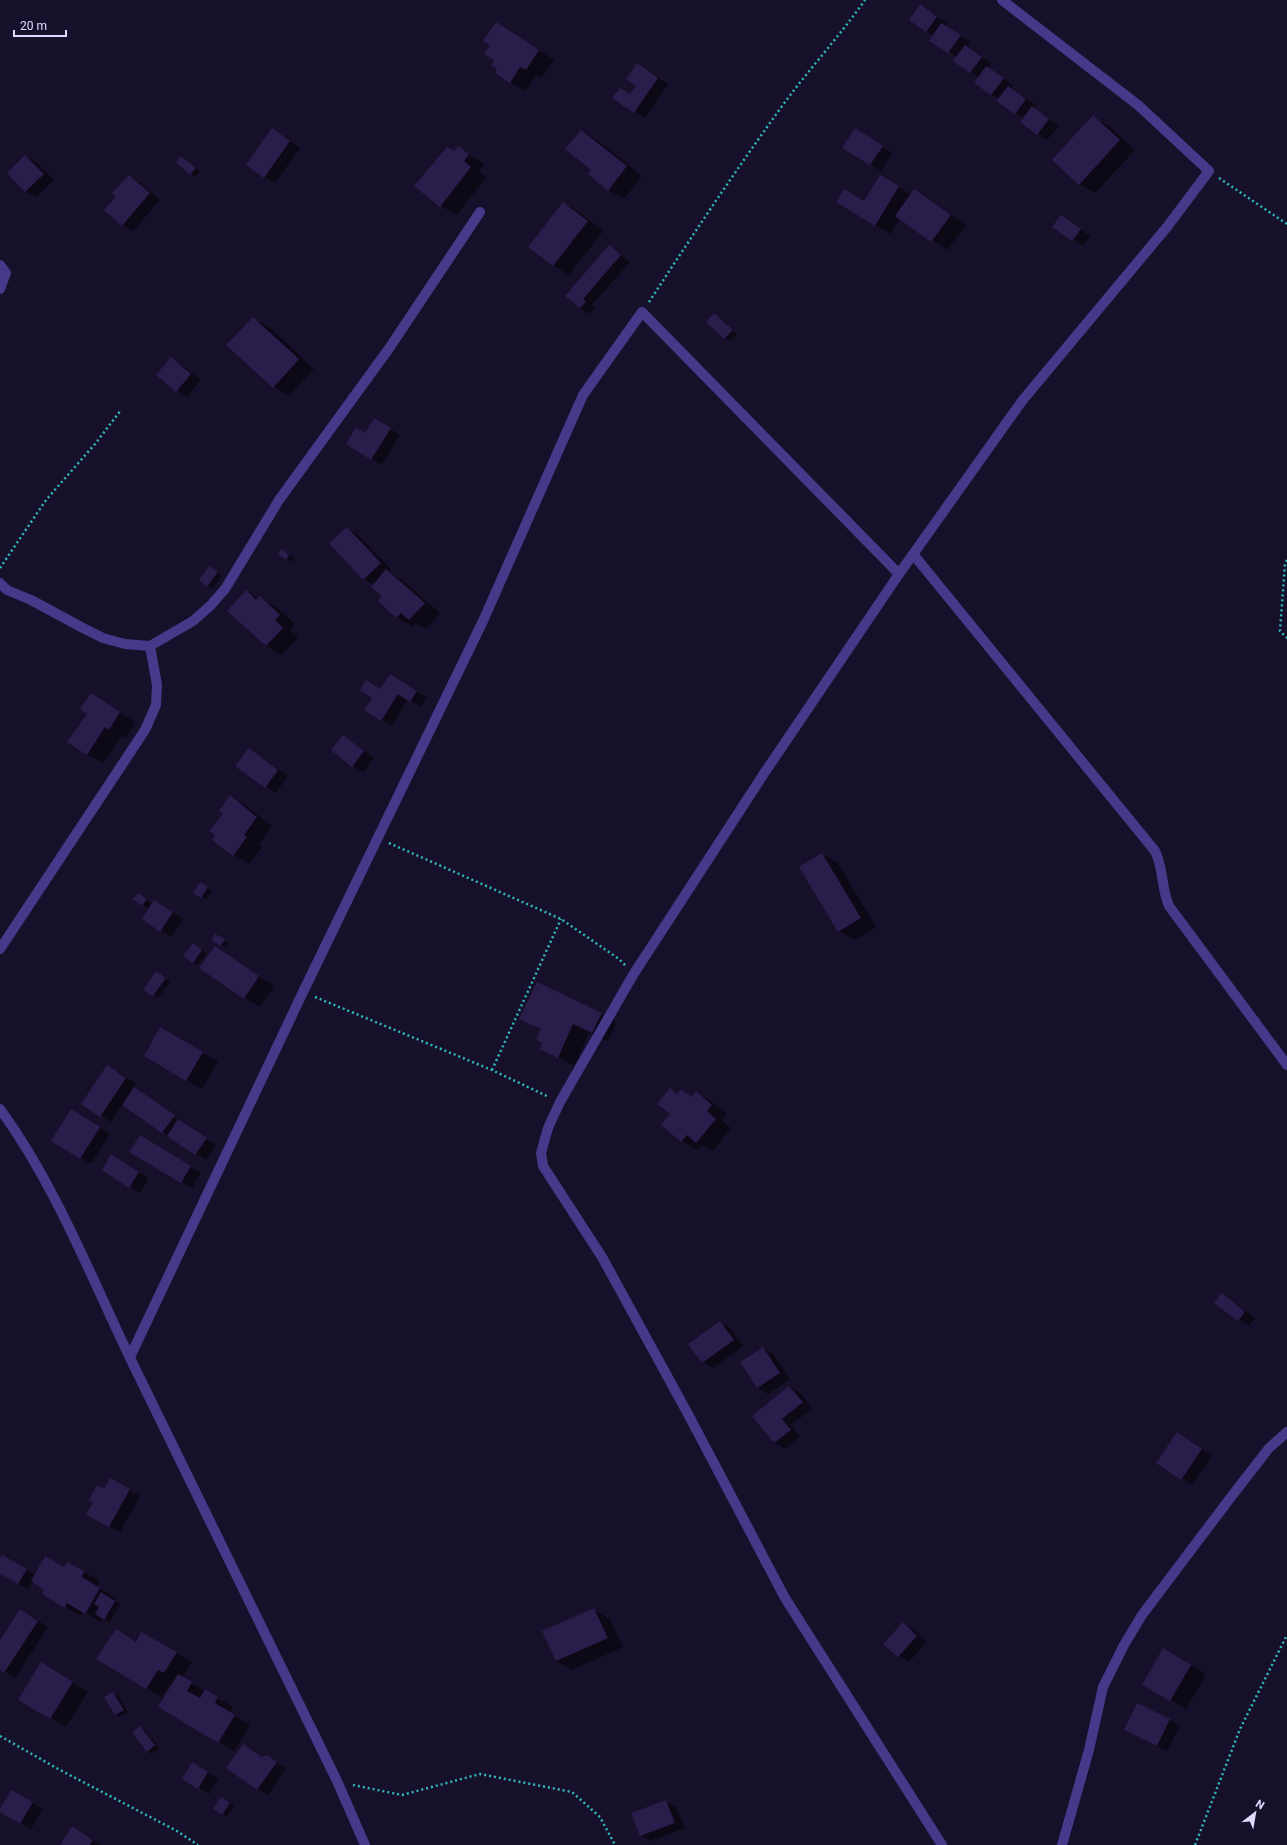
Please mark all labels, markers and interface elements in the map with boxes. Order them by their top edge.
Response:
scale bar [14,12,66,38]
text: 20 m [20,19,47,33]
north arrow [1235,1793,1275,1833]
text: N [1253,1797,1267,1813]

